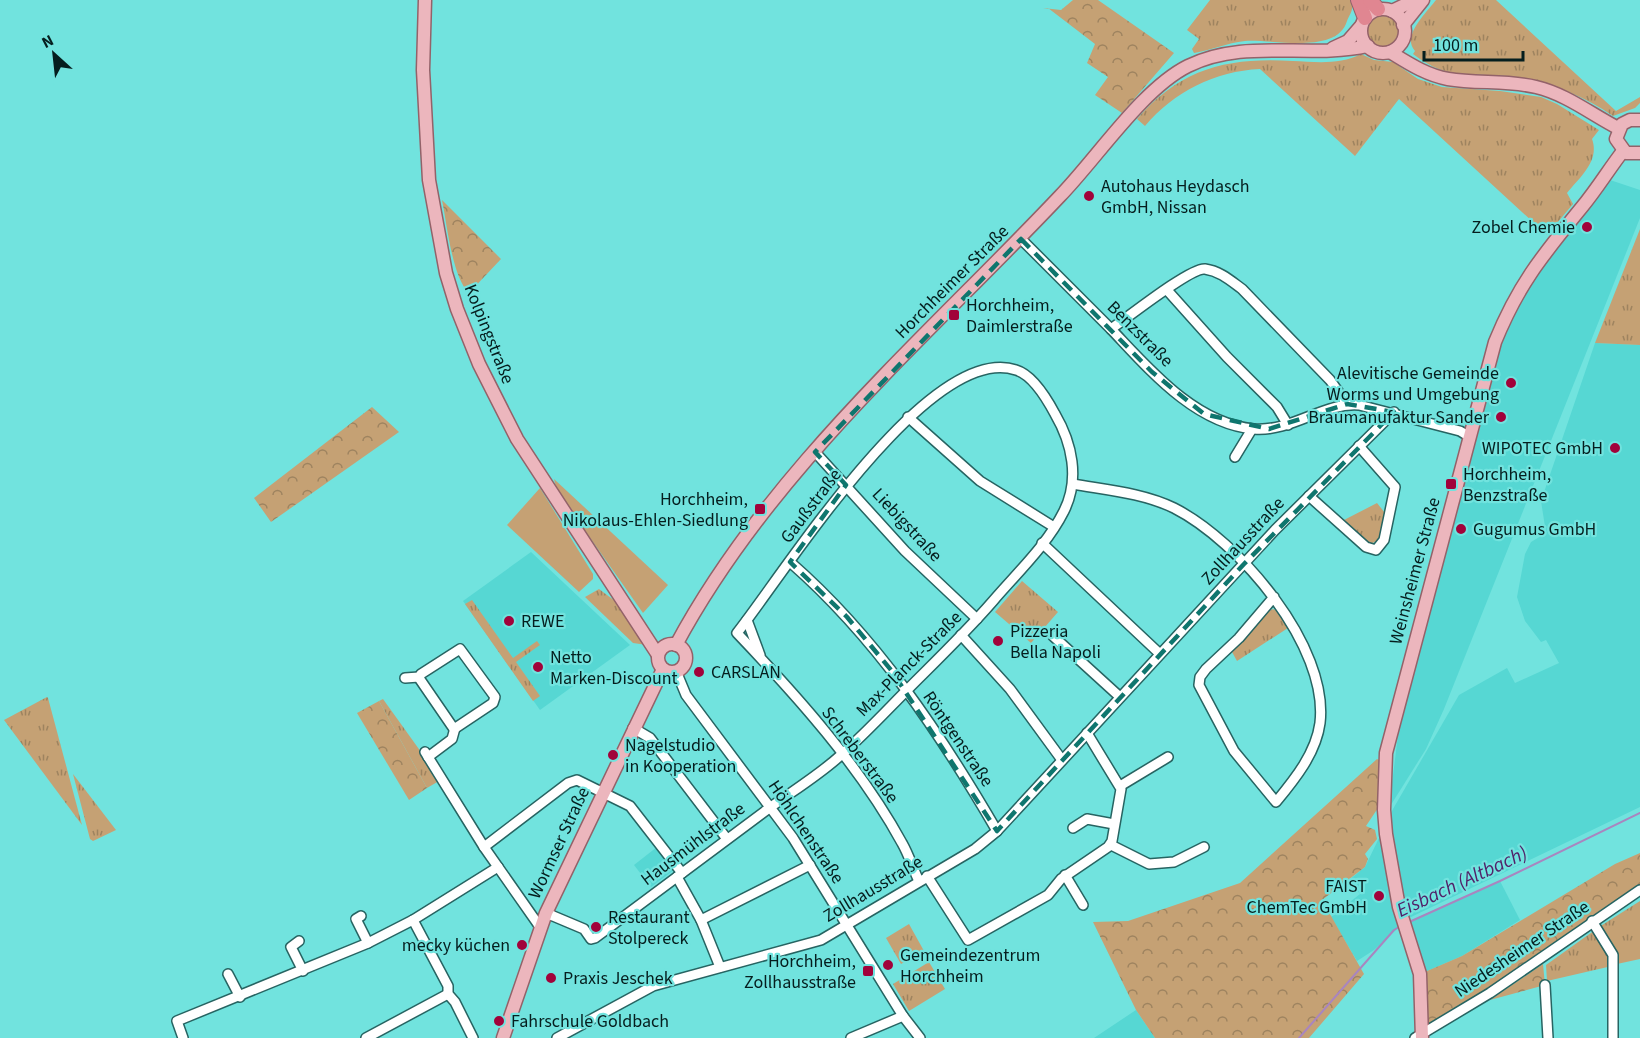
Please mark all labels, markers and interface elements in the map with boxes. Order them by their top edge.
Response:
north arrow [24,24,84,84]
scale bar [1424,24,1523,62]
text: N [38,29,57,54]
text: 100 m [1433,33,1478,58]
place label: Autohaus Heydasch GmbH, Nissan [1101,174,1250,220]
marker: Autohaus Heydasch GmbH, Nissan [1082,189,1096,203]
place label: Zobel Chemie [1472,215,1575,240]
street label: Horchheimer Straße [889,219,1015,345]
marker: Zobel Chemie [1580,220,1594,234]
street label: Kolpingstraße [458,280,520,388]
place label: Horchheim, Daimlerstraße [966,293,1073,339]
street label: Benzstraße [1101,295,1179,373]
marker: Horchheim, Daimlerstraße [947,308,961,322]
place label: Alevitische Gemeinde Worms und Umgebung [1327,361,1499,407]
marker: Alevitische Gemeinde Worms und Umgebung [1504,376,1518,390]
place label: Braumanufaktur Sander [1308,405,1490,430]
marker: Braumanufaktur Sander [1494,410,1508,424]
place label: WIPOTEC GmbH [1482,436,1603,461]
marker: WIPOTEC GmbH [1608,441,1622,455]
place label: Horchheim, Benzstraße [1463,462,1551,508]
street label: Gaußstraße [775,463,847,549]
marker: Horchheim, Benzstraße [1444,477,1458,491]
street label: Liebigstraße [866,482,948,568]
place label: Horchheim, Nikolaus-Ehlen-Siedlung [563,487,748,533]
street label: Zollhausstraße [1196,492,1290,590]
street label: Weinsheimer Straße [1383,495,1447,647]
marker: Horchheim, Nikolaus-Ehlen-Siedlung [753,502,767,516]
place label: Gugumus GmbH [1473,517,1596,542]
marker: Gugumus GmbH [1454,522,1468,536]
street label: Max-Planck-Straße [851,606,967,722]
place label: REWE [521,609,564,634]
marker: REWE [502,614,516,628]
place label: Pizzeria Bella Napoli [1010,619,1101,665]
marker: Pizzeria Bella Napoli [991,634,1005,648]
place label: Netto Marken-Discount [550,645,678,691]
marker: Netto Marken-Discount [531,660,545,674]
place label: CARSLAN [711,660,781,685]
marker: CARSLAN [692,665,706,679]
street label: Röntgenstraße [917,686,999,792]
street label: Schreberstraße [815,702,905,809]
place label: Nagelstudio in Kooperation [625,733,736,779]
marker: Nagelstudio in Kooperation [606,748,620,762]
street label: Höhlchenstraße [762,775,850,889]
street label: Wormser Straße [522,783,596,903]
street label: Hausmühlstraße [636,796,750,892]
water label: Eisbach (Altbach) [1392,839,1532,925]
street label: Zollhausstraße [819,849,927,929]
place label: FAIST ChemTec GmbH [1247,874,1367,920]
marker: FAIST ChemTec GmbH [1372,889,1386,903]
street label: Niedesheimer Straße [1450,894,1594,1003]
place label: Restaurant Stolpereck [608,905,690,951]
marker: Restaurant Stolpereck [589,920,603,934]
place label: mecky küchen [402,933,510,958]
marker: mecky küchen [515,938,529,952]
place label: Gemeindezentrum Horchheim [900,943,1040,989]
place label: Horchheim, Zollhausstraße [744,949,856,995]
marker: Gemeindezentrum Horchheim [881,958,895,972]
marker: Horchheim, Zollhausstraße [861,964,875,978]
place label: Praxis Jeschek [563,966,673,991]
marker: Praxis Jeschek [544,971,558,985]
place label: Fahrschule Goldbach [511,1009,669,1034]
marker: Fahrschule Goldbach [492,1014,506,1028]

